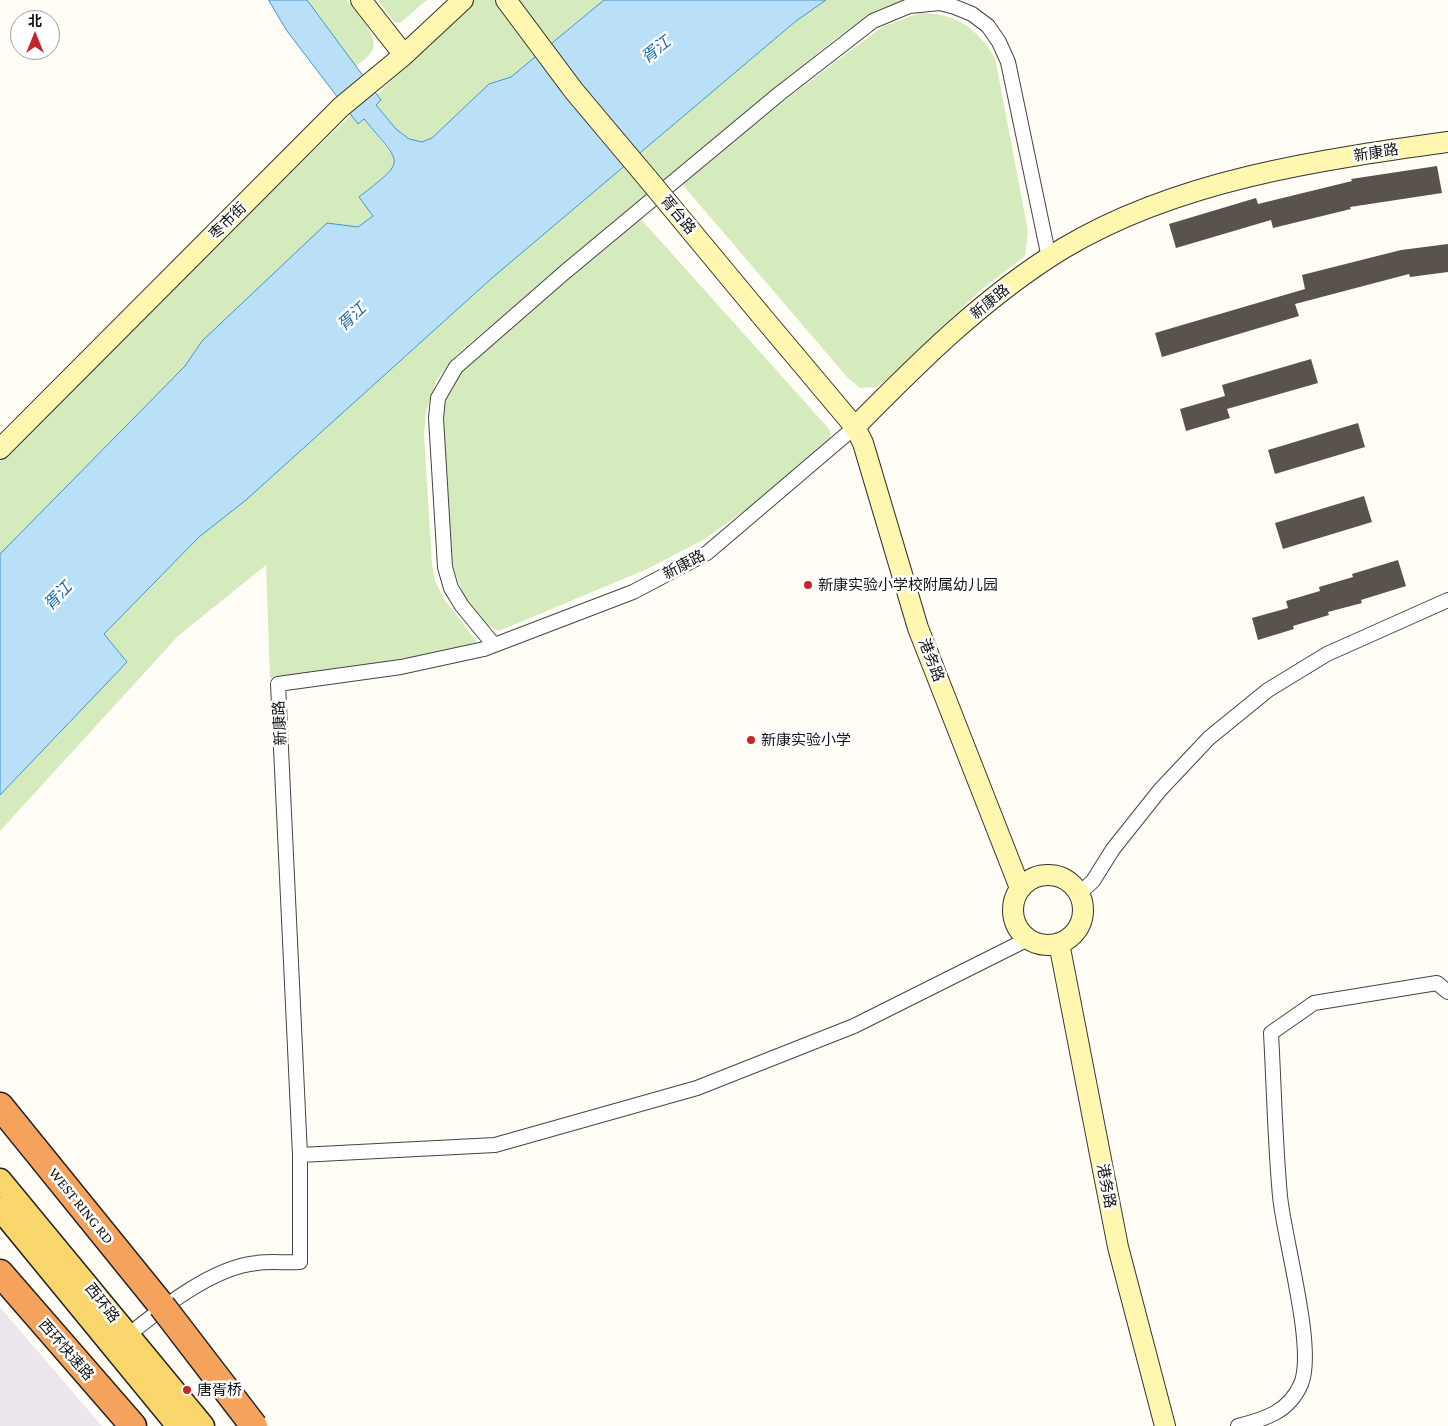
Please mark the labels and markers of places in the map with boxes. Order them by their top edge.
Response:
place label: 新康实验小学校附属幼儿园 [818,576,998,594]
marker: 新康实验小学校附属幼儿园 [802,579,814,591]
place label: 新康实验小学 [761,731,851,749]
marker: 新康实验小学 [745,734,757,746]
place label: 唐胥桥 [197,1381,242,1399]
marker: 唐胥桥 [181,1384,193,1396]

